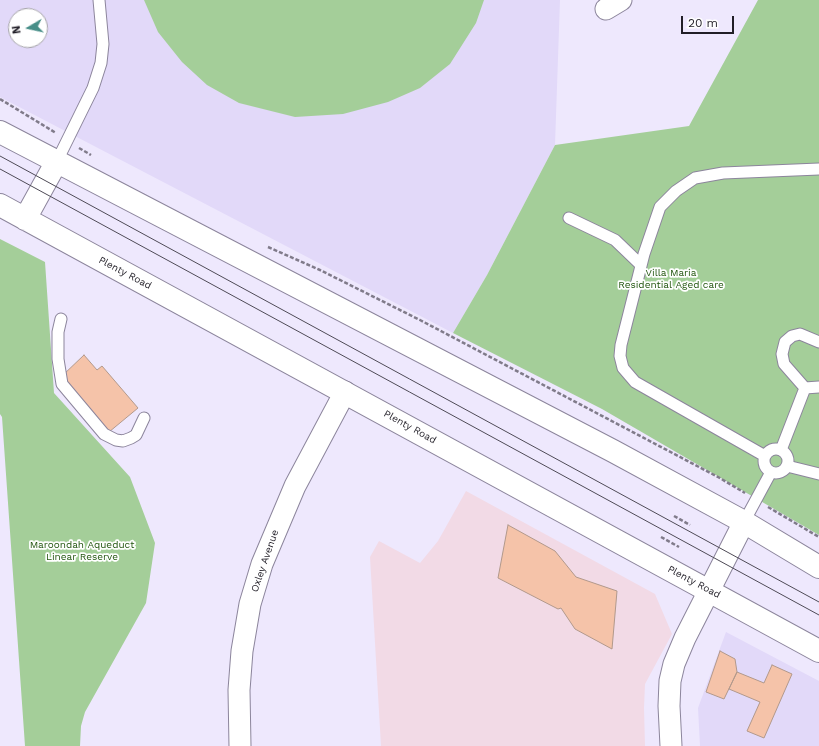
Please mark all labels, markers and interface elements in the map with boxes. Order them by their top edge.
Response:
north arrow [8,8,48,48]
scale bar [683,8,736,34]
text: 20 m [688,16,718,30]
text: N [10,25,24,35]
street label: Plenty Road [96,254,154,292]
park label: Villa Maria Residential Aged care [618,267,724,290]
street label: Plenty Road [382,408,438,446]
street label: Oxley Avenue [249,528,281,594]
park label: Maroondah Aqueduct Linear Reserve [30,539,134,562]
street label: Plenty Road [665,563,723,601]

